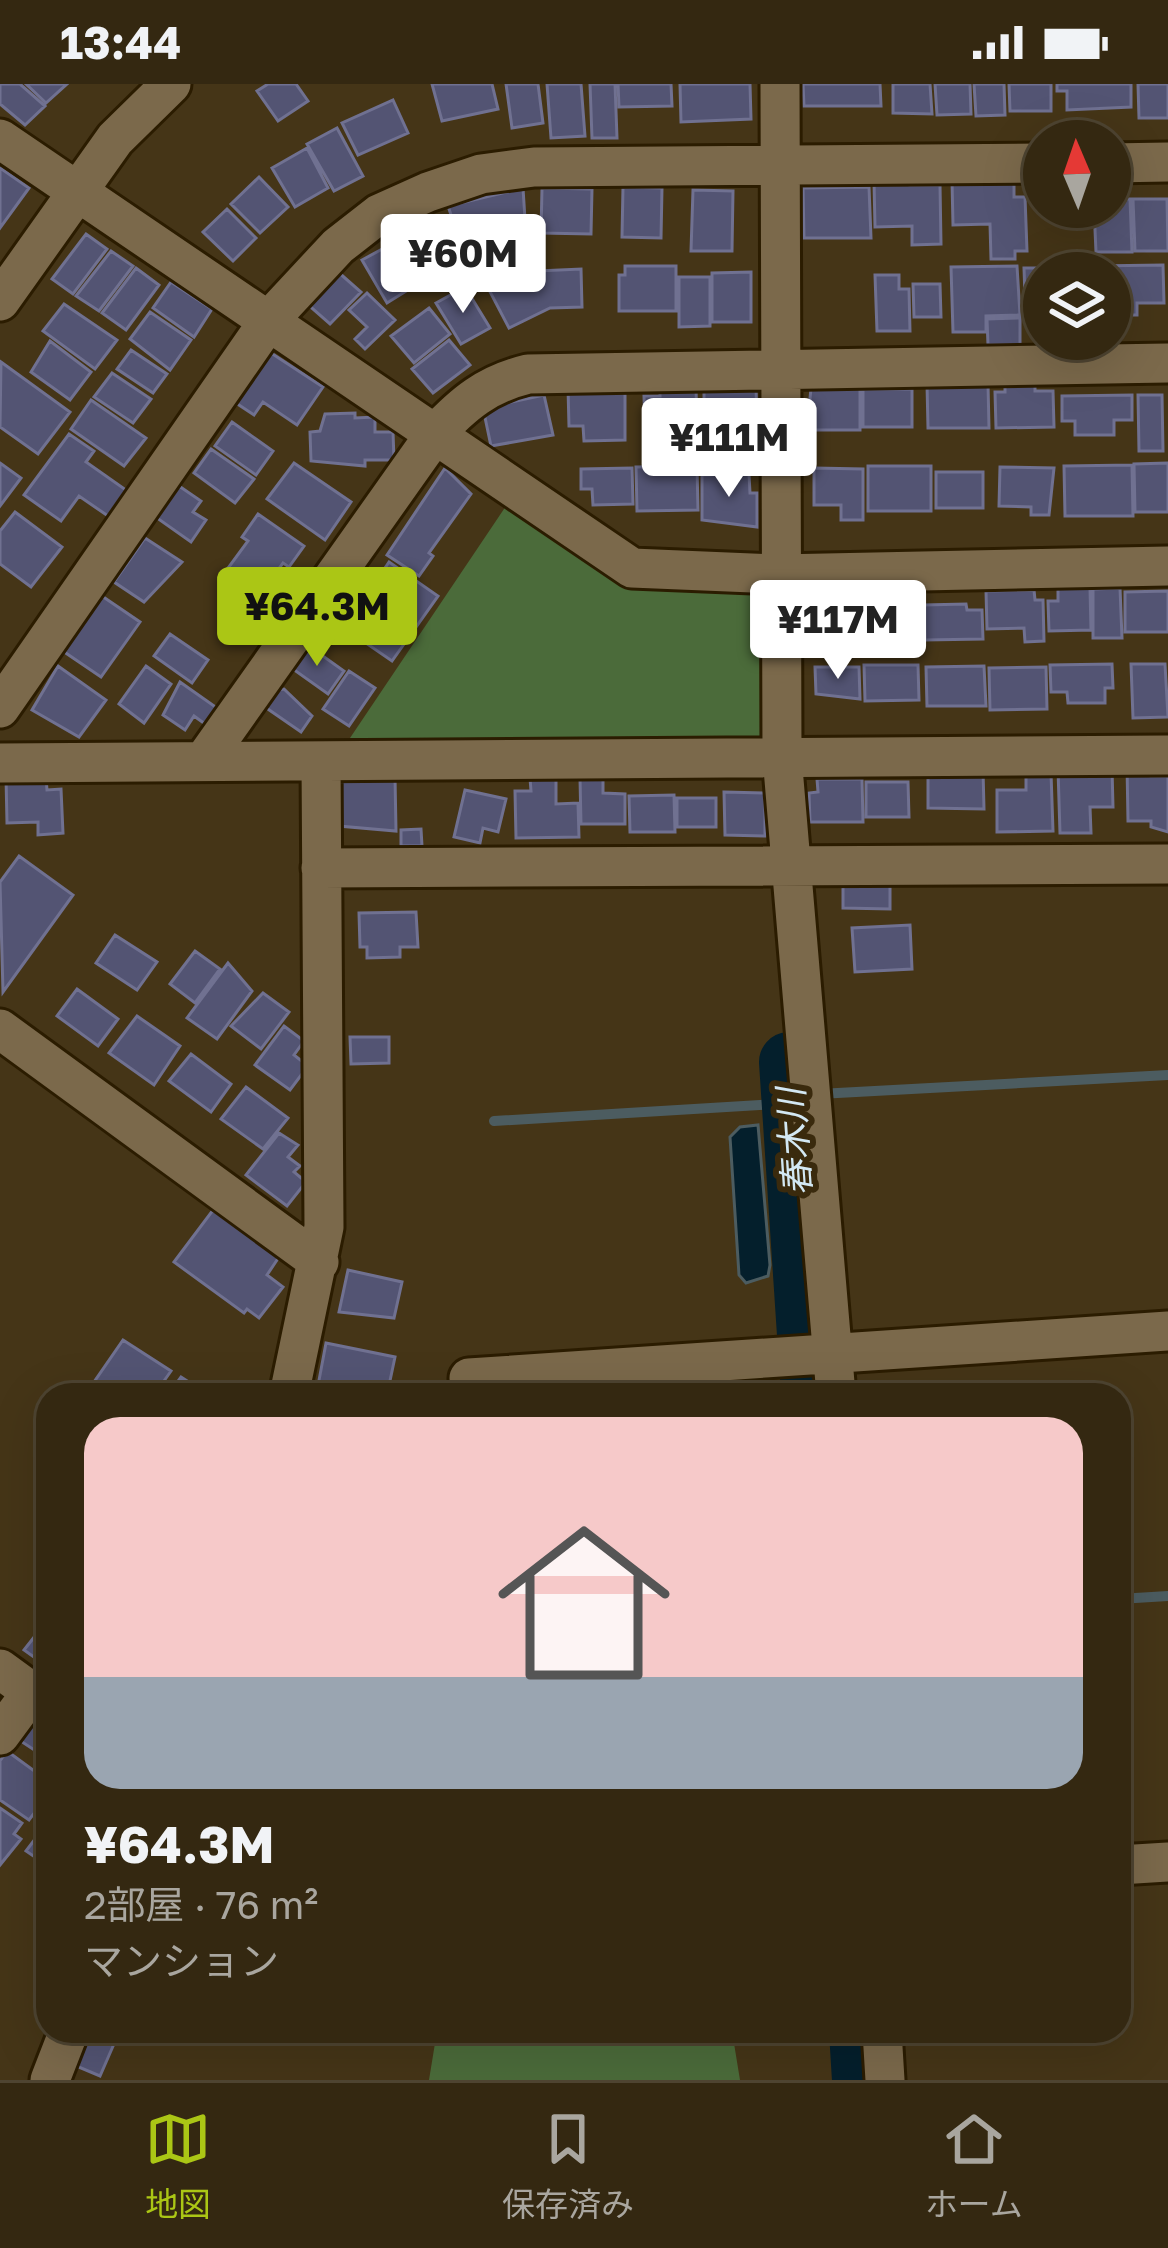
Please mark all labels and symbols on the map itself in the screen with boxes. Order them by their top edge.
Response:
north arrow [1023,120,1131,228]
pin: ¥60M [392,214,534,316]
pin: ¥111M [645,398,813,500]
pin: ¥64.3M [219,567,415,669]
pin: ¥117M [754,580,922,682]
water label: 春木川 [768,1083,819,1197]

